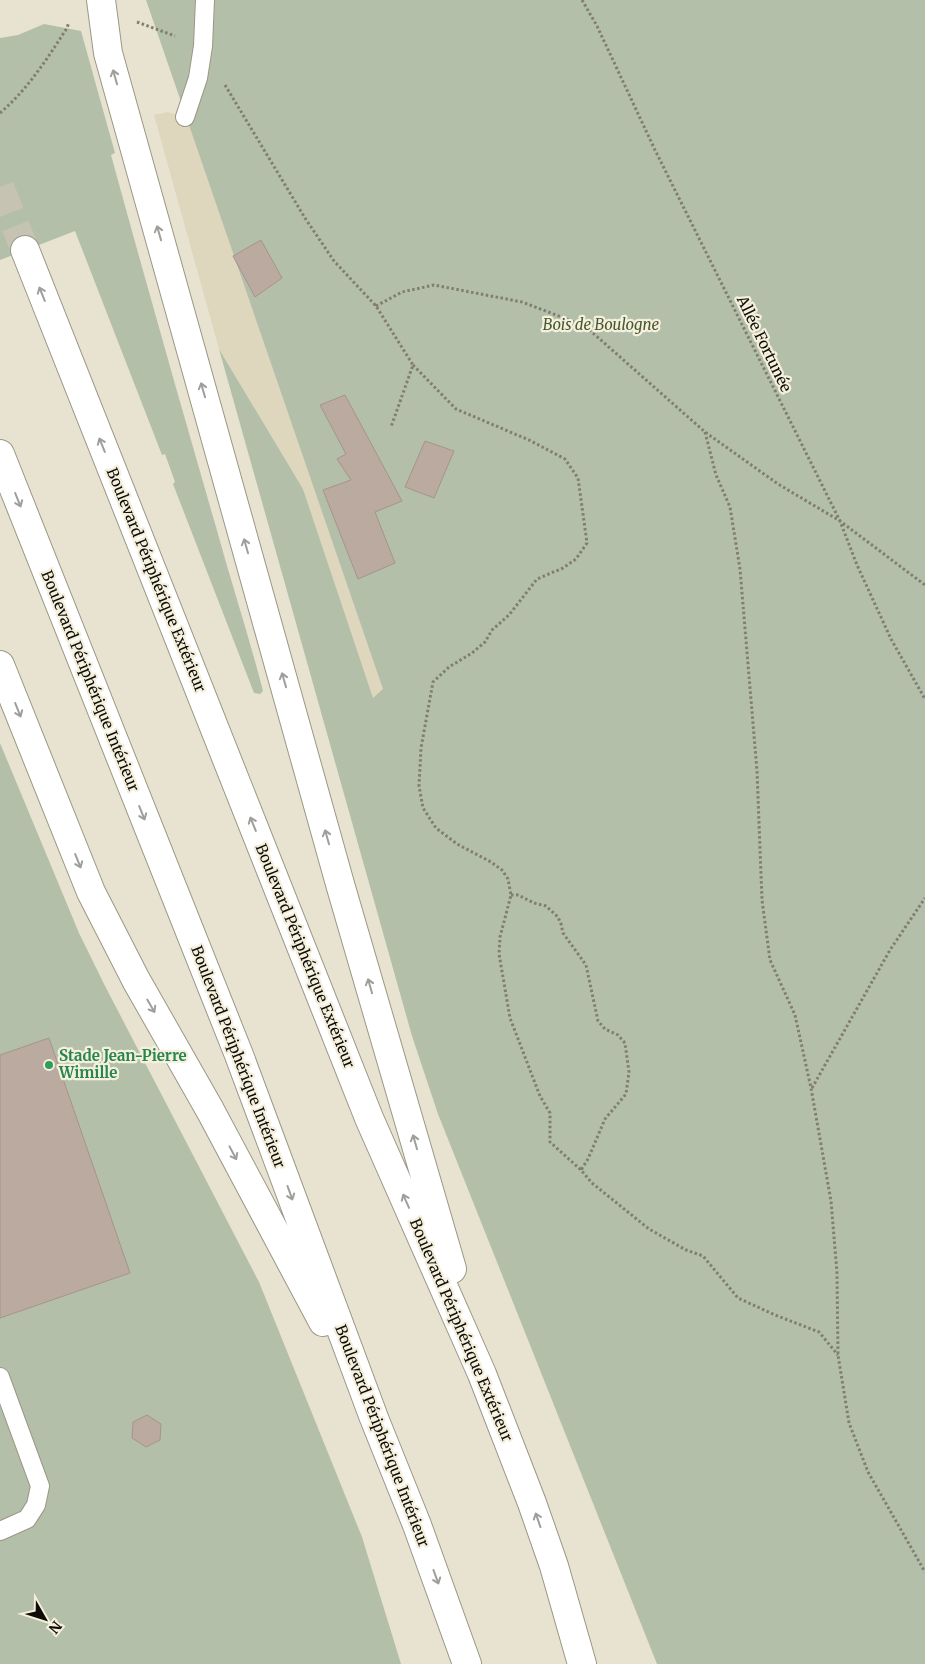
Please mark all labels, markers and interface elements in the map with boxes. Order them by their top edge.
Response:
one-way arrow [110,69,119,85]
one-way arrow [153,226,163,242]
one-way arrow [37,287,47,302]
street label: Allée Fortunée [733,292,796,395]
park label: Bois de Boulogne [543,315,659,334]
one-way arrow [197,382,207,398]
one-way arrow [97,438,107,453]
street label: Boulevard Périphérique Extérieur [103,465,210,695]
one-way arrow [14,491,23,507]
one-way arrow [241,539,251,555]
street label: Boulevard Périphérique Intérieur [37,567,144,794]
one-way arrow [278,673,288,689]
one-way arrow [14,702,23,717]
one-way arrow [138,805,147,820]
one-way arrow [248,816,257,832]
one-way arrow [322,829,331,845]
street label: Boulevard Périphérique Extérieur [252,841,359,1071]
one-way arrow [74,853,83,868]
street label: Boulevard Périphérique Intérieur [187,943,290,1171]
one-way arrow [364,978,374,994]
one-way arrow [146,999,156,1013]
place label: Stade Jean-Pierre Wimille [58,1046,187,1082]
marker: Stade Jean-Pierre Wimille [43,1059,55,1071]
one-way arrow [409,1135,419,1151]
one-way arrow [228,1146,238,1161]
one-way arrow [286,1185,295,1200]
one-way arrow [400,1194,410,1209]
street label: Boulevard Périphérique Extérieur [406,1215,517,1444]
street label: Boulevard Périphérique Intérieur [331,1322,434,1550]
one-way arrow [533,1513,542,1529]
one-way arrow [432,1569,441,1585]
north arrow [20,1594,70,1644]
text: N [45,1617,66,1637]

